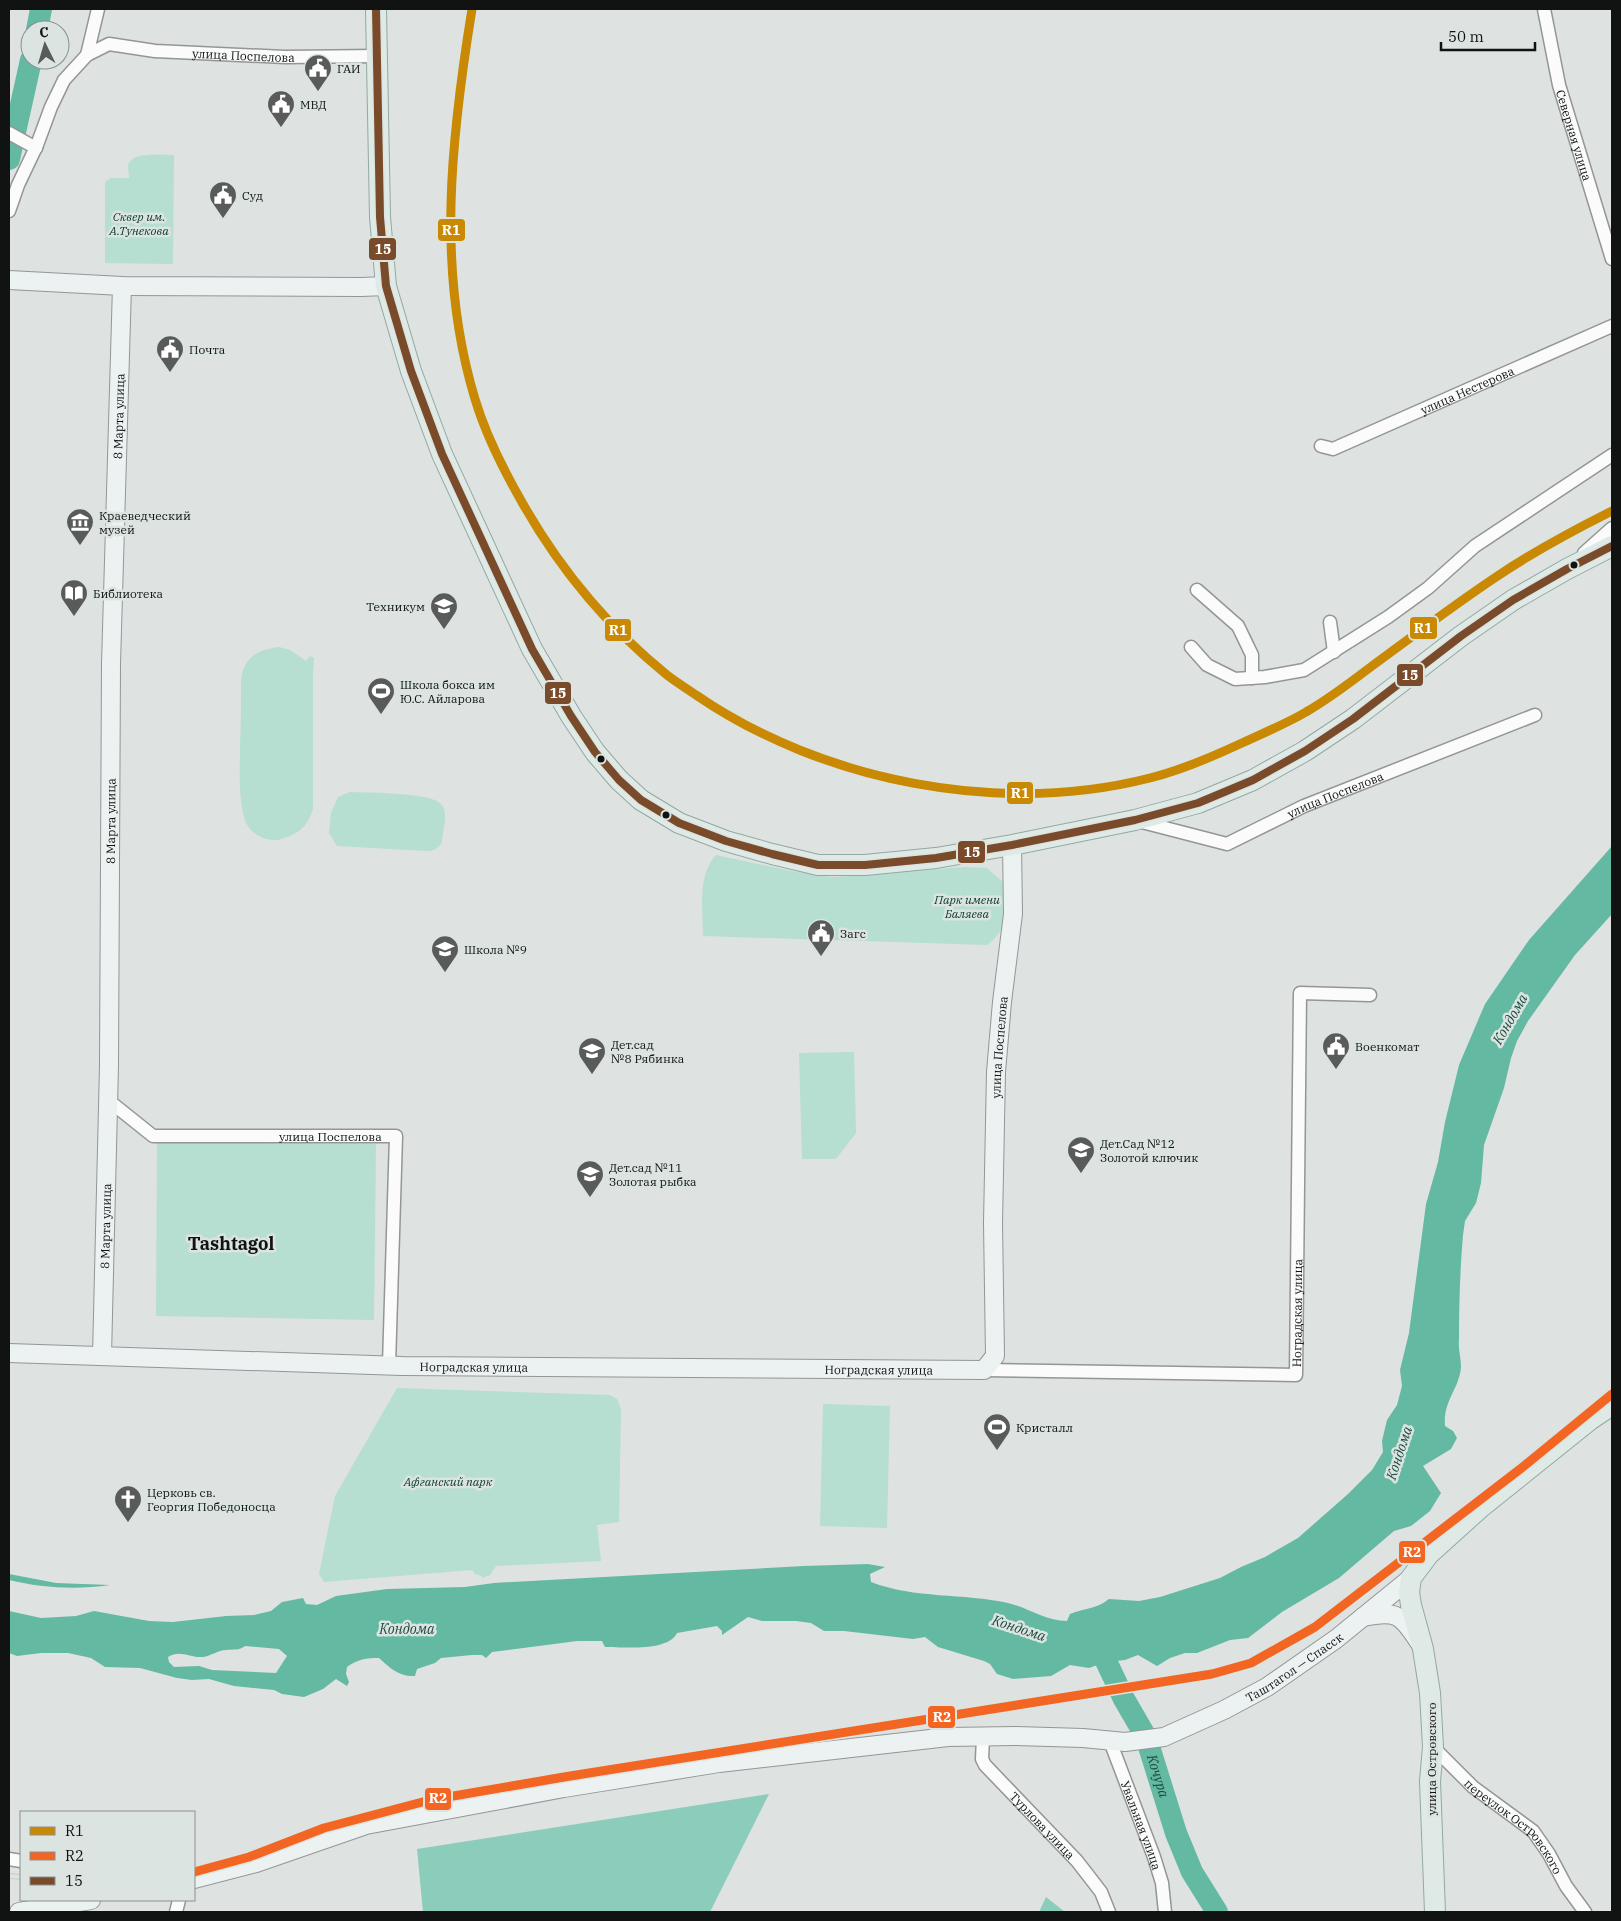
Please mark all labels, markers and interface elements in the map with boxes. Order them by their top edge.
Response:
north arrow [20,20,70,70]
scale bar [1441,20,1535,52]
text: С [38,23,49,41]
text: 50 m [1448,27,1484,46]
street label: улица Поспелова [192,45,295,65]
public building icon: ГАИ [303,53,333,92]
place label: ГАИ [337,61,361,76]
street label: Северная улица [1553,88,1595,183]
public building icon: МВД [266,89,296,128]
place label: МВД [300,97,327,112]
public building icon: Суд [208,180,238,219]
place label: Суд [242,188,263,203]
park label: Сквер им. А.Тунекова [108,209,169,238]
line badge: R1 [437,218,466,242]
text: R1 [442,221,460,239]
line badge: 15 [368,237,397,261]
text: 15 [375,240,391,258]
public building icon: Почта [155,334,185,373]
place label: Почта [189,342,226,357]
street label: улица Нестерова [1418,362,1517,417]
street label: 8 Марта улица [109,373,127,459]
museum icon: Краеведческий музей [65,507,95,546]
place label: Краеведческий музей [99,508,191,537]
unlabelled marker [1569,560,1579,570]
library icon: Библиотека [59,578,89,617]
place label: Библиотека [93,586,163,601]
school or university icon: Техникум [429,591,459,630]
place label: Техникум [366,599,425,614]
line badge: R1 [1409,616,1438,640]
line badge: R1 [604,618,632,642]
text: R1 [1414,619,1432,637]
text: R1 [609,621,627,639]
line badge: 15 [1396,663,1424,687]
text: 15 [1402,666,1418,684]
sports icon: Школа бокса им Ю.С. Айларова [366,676,396,715]
place label: Школа бокса им Ю.С. Айларова [400,677,495,706]
line badge: 15 [544,681,572,705]
text: 15 [550,684,566,702]
unlabelled marker [596,754,606,764]
street label: улица Поспелова [1284,768,1386,821]
street label: 8 Марта улица [103,778,118,864]
line badge: R1 [1006,781,1034,805]
text: R1 [1011,784,1029,802]
unlabelled marker [661,810,671,820]
line badge: 15 [957,840,986,864]
text: 15 [964,843,980,861]
park label: Парк имени Баляева [933,892,1000,921]
public building icon: Загс [806,918,836,957]
place label: Загс [840,926,866,941]
school or university icon: Школа №9 [430,934,460,973]
place label: Школа №9 [464,942,527,957]
water label: Кондома [1488,990,1532,1048]
street label: улица Поспелова [988,995,1010,1099]
public building icon: Военкомат [1321,1031,1351,1070]
school or university icon: Дет.сад №8 Рябинка [577,1036,607,1075]
place label: Дет.сад №8 Рябинка [611,1037,685,1066]
place label: Военкомат [1355,1039,1420,1054]
street label: улица Поспелова [279,1129,382,1144]
school or university icon: Дет.Сад №12 Золотой ключик [1066,1135,1096,1174]
place label: Дет.Сад №12 Золотой ключик [1100,1136,1198,1165]
school or university icon: Дет.сад №11 Золотая рыбка [575,1159,605,1198]
place label: Дет.сад №11 Золотая рыбка [609,1160,697,1189]
street label: 8 Марта улица [97,1183,114,1269]
district label: Tashtagol [188,1232,274,1255]
street label: Ноградская улица [1289,1258,1305,1367]
street label: Ноградская улица [419,1359,529,1374]
street label: Ноградская улица [824,1361,934,1377]
sports icon: Кристалл [982,1412,1012,1451]
place label: Кристалл [1016,1420,1073,1435]
water label: Кондома [1382,1424,1416,1483]
park label: Афганский парк [403,1474,493,1489]
church icon: Церковь св. Георгия Победоносца [113,1484,143,1523]
place label: Церковь св. Георгия Победоносца [147,1485,276,1514]
line badge: R2 [1398,1540,1426,1564]
text: R2 [1403,1543,1421,1561]
water label: Кондома [989,1611,1048,1645]
water label: Кондома [378,1620,435,1638]
street label: Таштагол — Спасск [1243,1629,1346,1705]
street label: улица Островского [1424,1702,1439,1815]
line badge: R2 [927,1705,956,1729]
text: R2 [933,1708,951,1726]
water label: Кочура [1143,1751,1173,1800]
street label: переулок Островского [1461,1775,1566,1877]
street label: Увальная улица [1118,1778,1165,1872]
line badge: R2 [424,1787,452,1811]
street label: Турлова улица [1007,1788,1079,1862]
text: R2 [429,1789,447,1807]
legend [20,1811,195,1901]
text: R1 [65,1821,84,1840]
text: R2 [65,1846,84,1865]
text: 15 [65,1871,83,1890]

